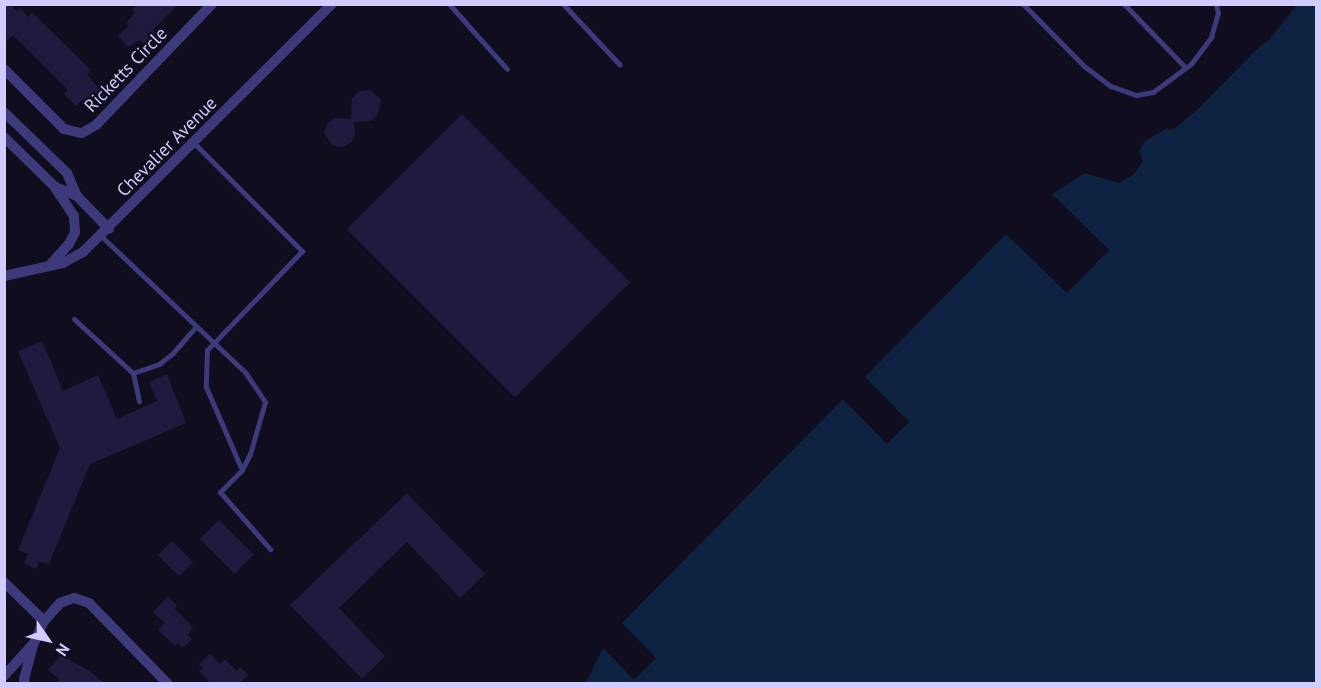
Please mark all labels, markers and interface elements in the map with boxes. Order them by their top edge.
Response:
street label: Ricketts Circle [80,23,172,117]
street label: Chevalier Avenue [112,92,222,202]
north arrow [18,610,78,670]
text: N [52,640,74,660]

